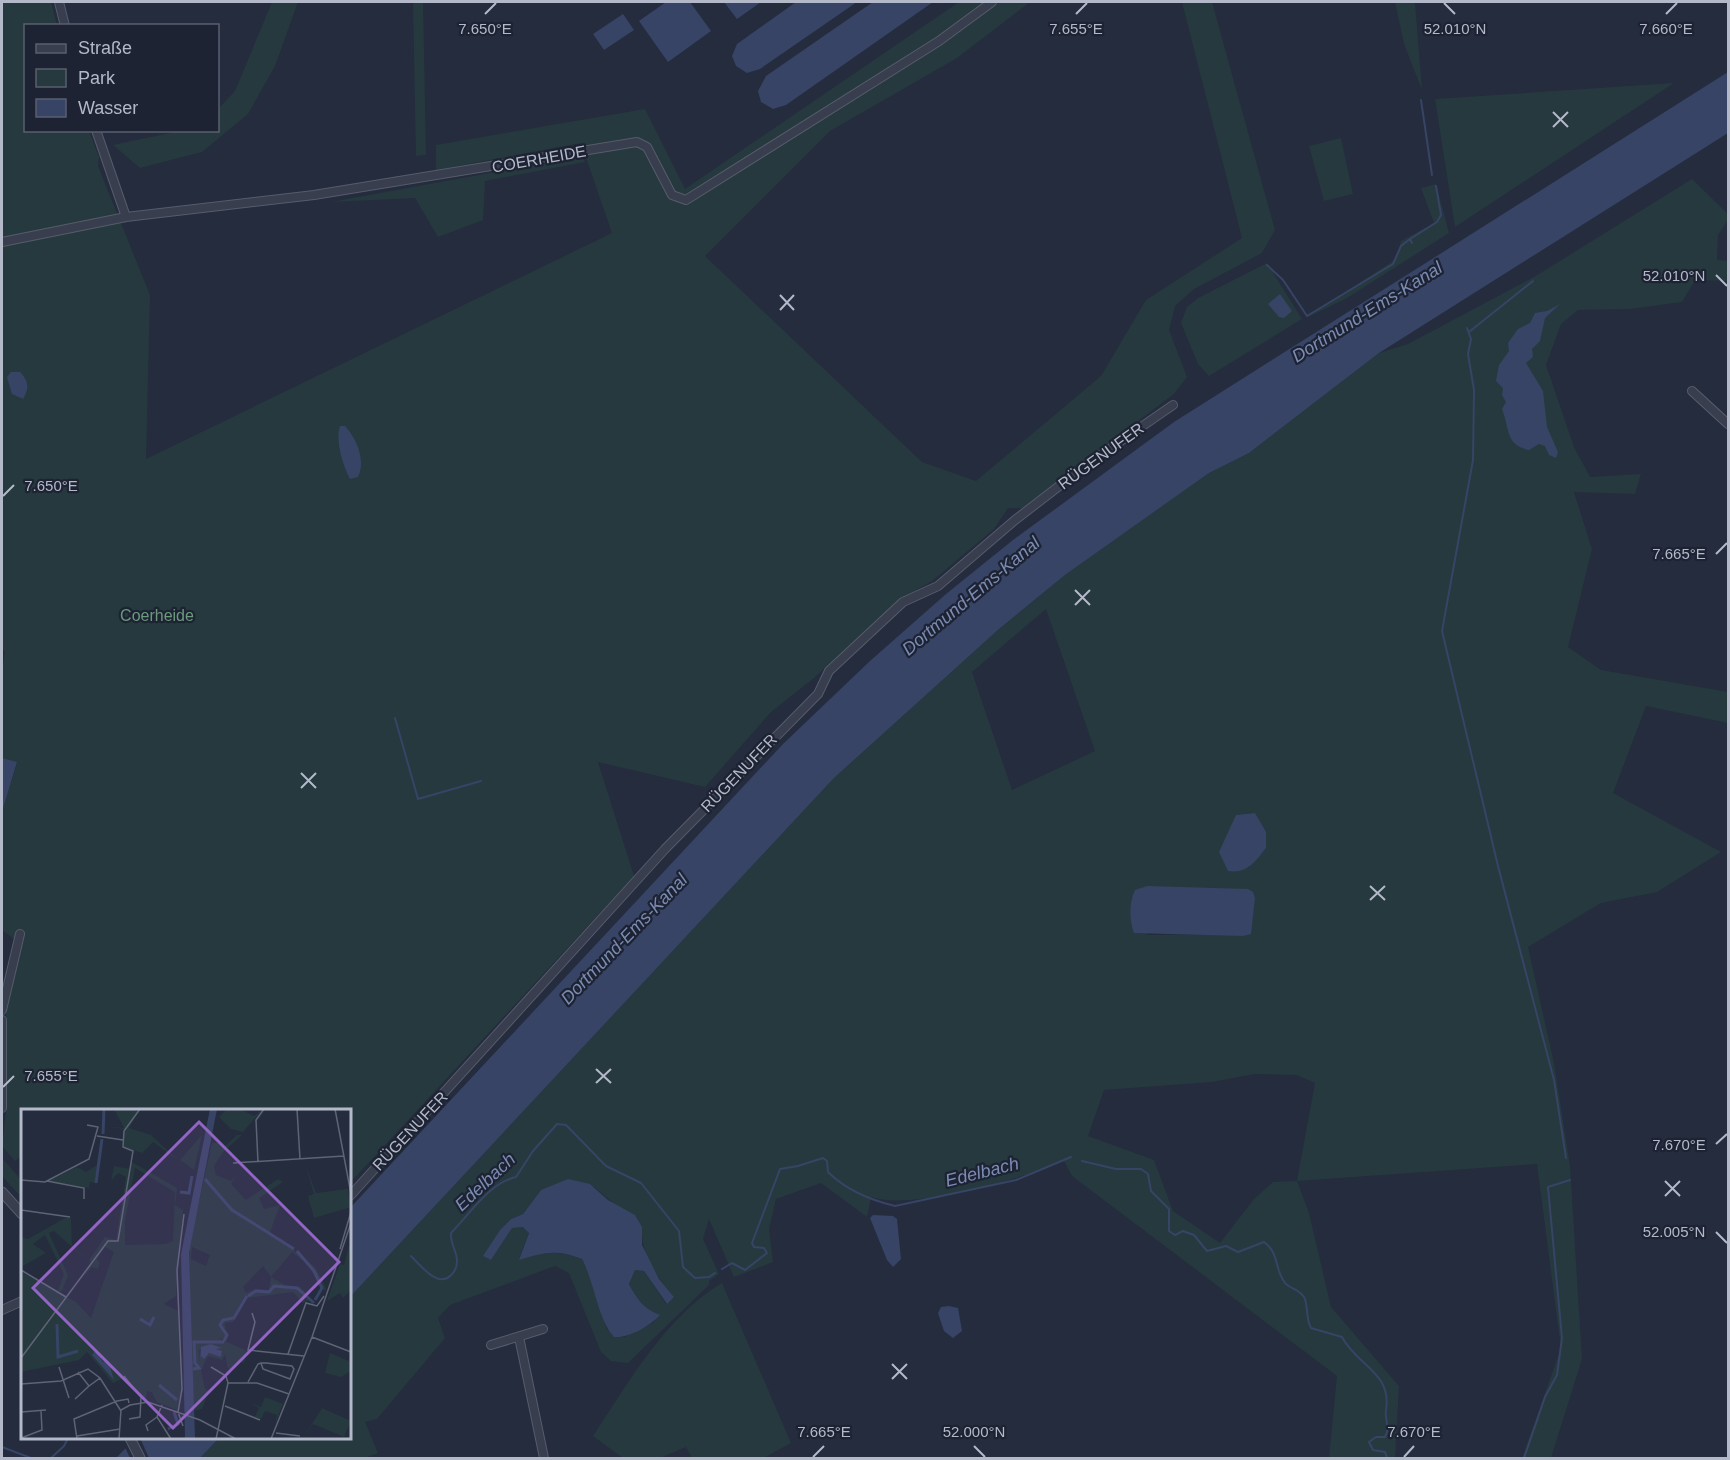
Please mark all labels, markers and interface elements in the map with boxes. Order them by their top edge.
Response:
text: 7.650°E [458,20,512,37]
text: 7.655°E [1049,20,1103,37]
text: 52.010°N [1424,20,1486,37]
text: 7.660°E [1639,20,1693,37]
legend [24,24,219,132]
text: Straße [78,38,132,58]
text: Park [78,68,116,88]
text: Wasser [78,98,138,118]
street label: COERHEIDE [491,142,587,176]
water label: Dortmund-Ems-Kanal [1288,257,1447,366]
text: 52.010°N [1643,267,1705,284]
street label: RÜGENUFER [1055,419,1147,493]
text: 7.650°E [24,477,78,494]
water label: Dortmund-Ems-Kanal [898,532,1044,659]
text: 7.665°E [1652,545,1706,562]
park label: Coerheide [120,607,194,624]
street label: RÜGENUFER [698,731,780,815]
water label: Dortmund-Ems-Kanal [557,869,692,1008]
text: 7.655°E [24,1067,78,1084]
street label: RÜGENUFER [369,1088,451,1174]
inset map [21,1109,351,1439]
text: 7.670°E [1652,1136,1706,1153]
water label: Edelbach [451,1149,519,1215]
water label: Edelbach [943,1153,1021,1191]
text: 52.005°N [1643,1223,1705,1240]
text: 7.665°E [797,1423,851,1440]
text: 52.000°N [943,1423,1005,1440]
text: 7.670°E [1387,1423,1441,1440]

